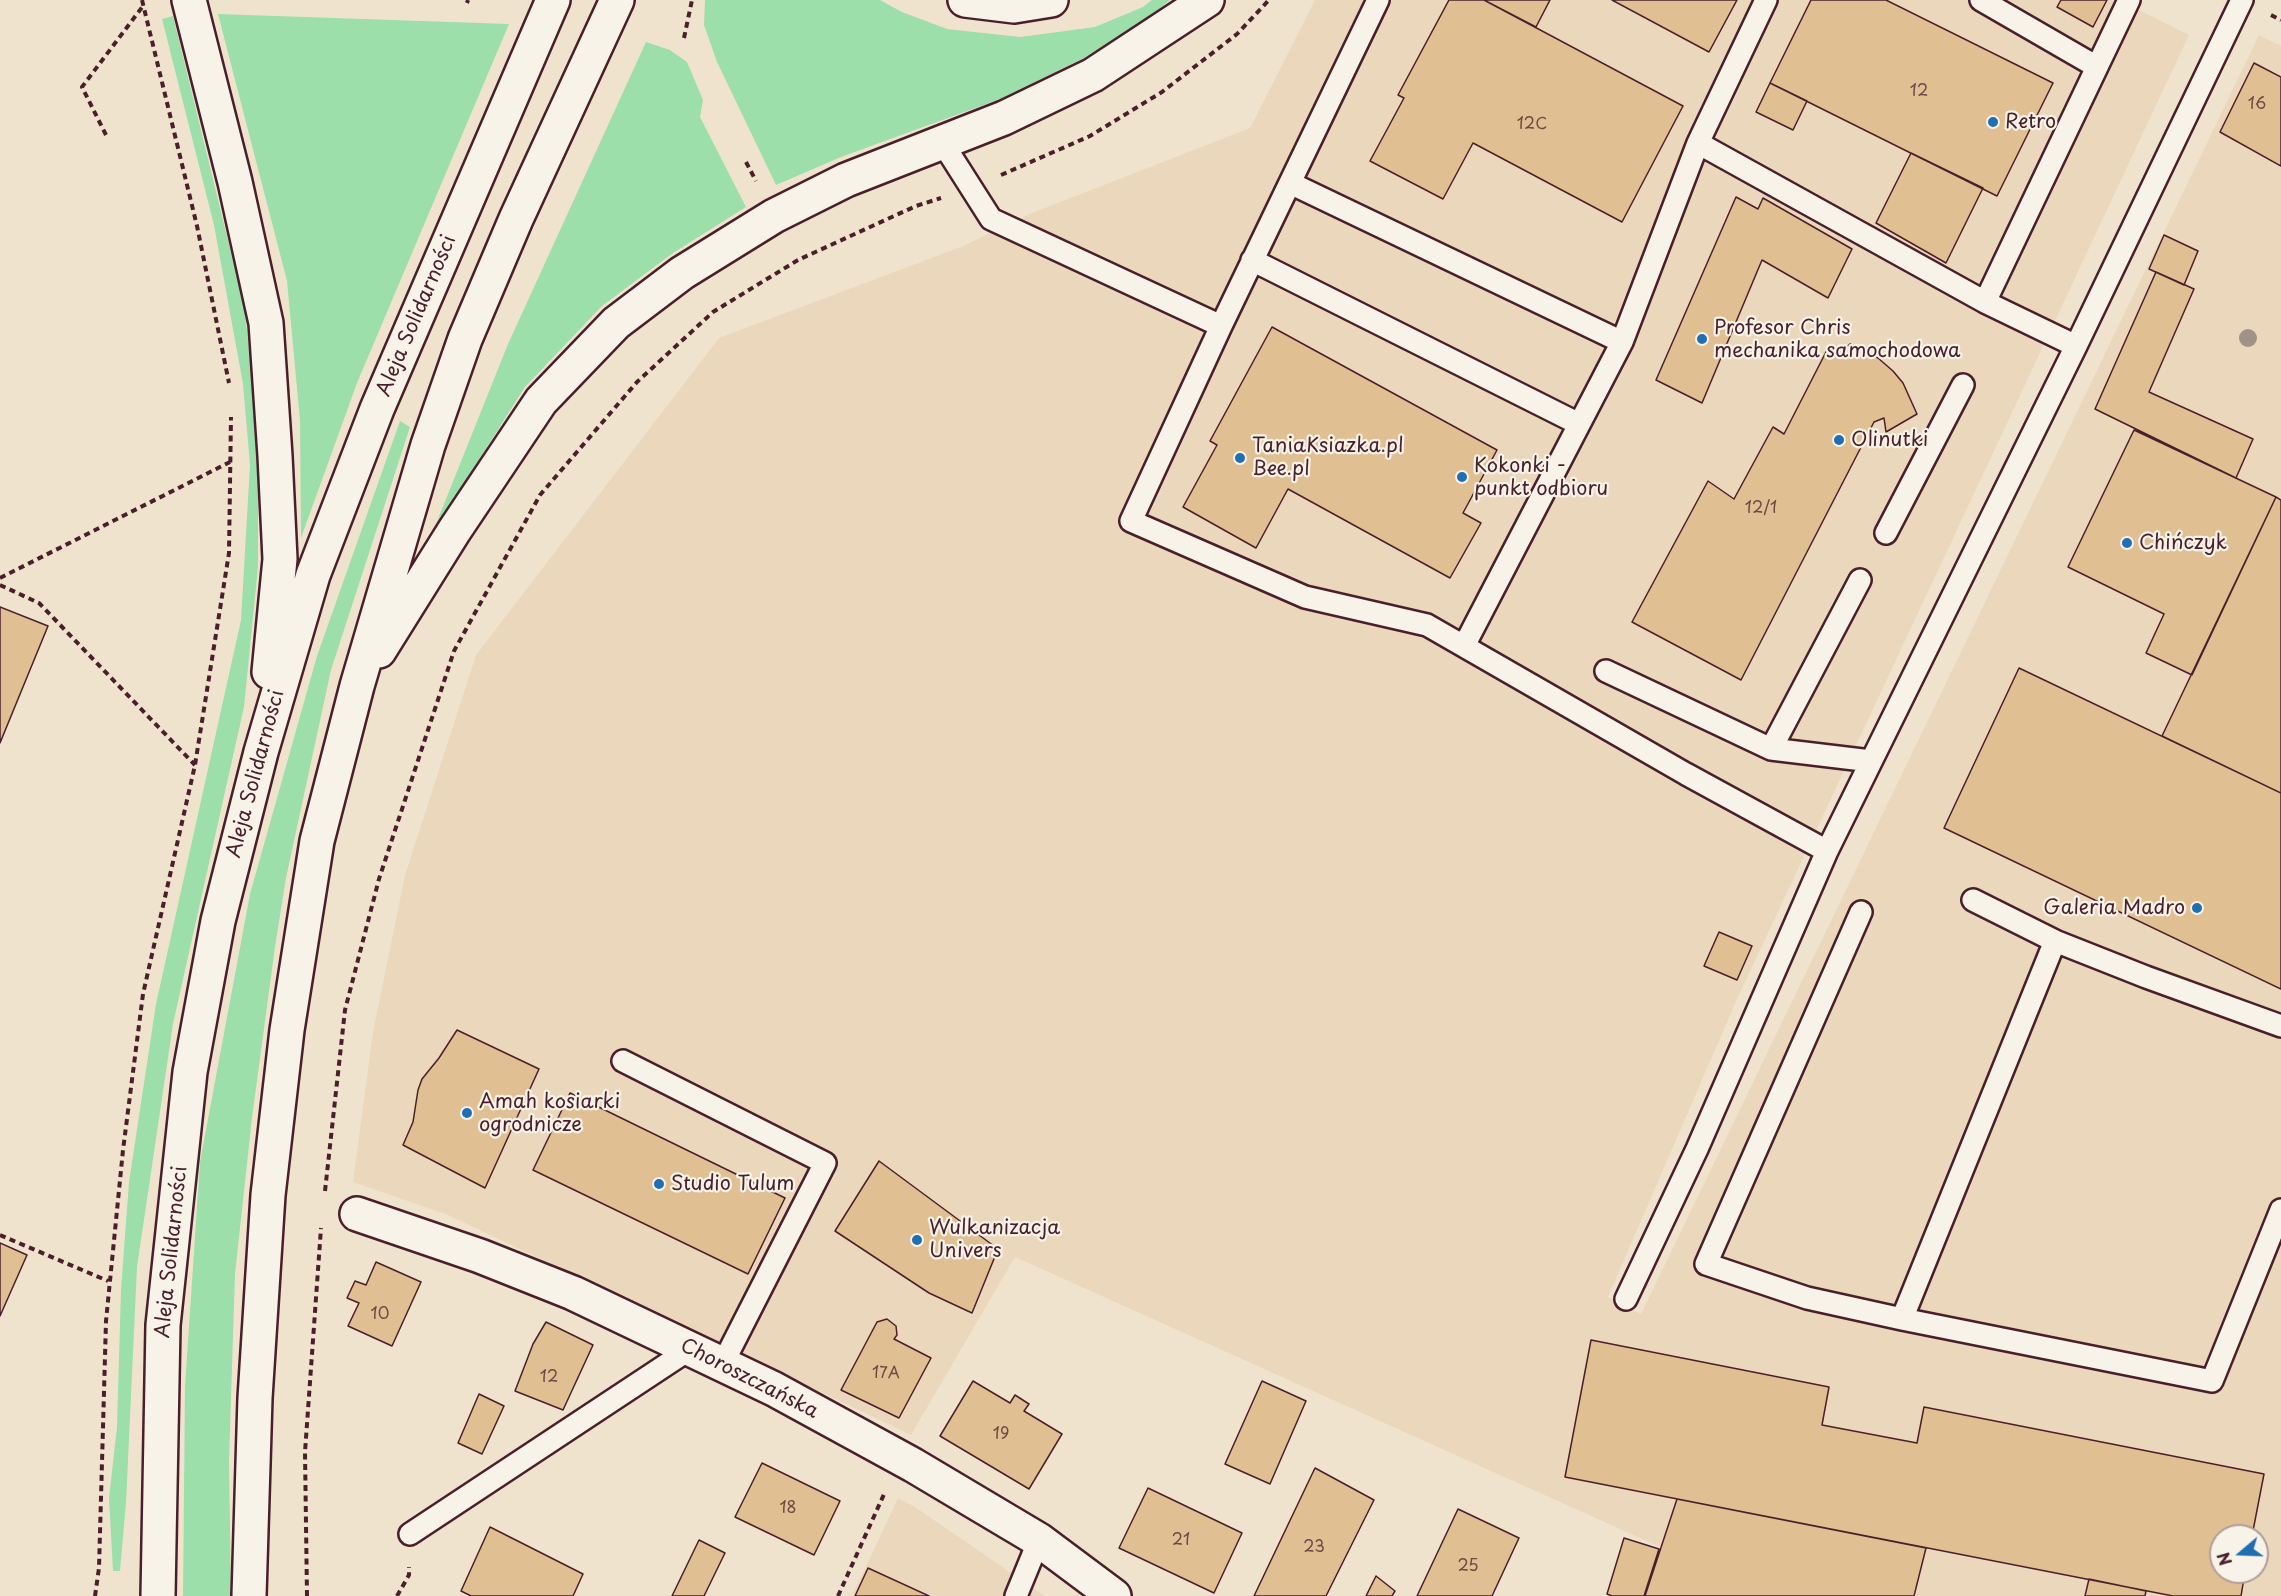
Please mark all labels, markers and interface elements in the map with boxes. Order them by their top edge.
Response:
house number: 12 [1910,82,1928,102]
house number: 16 [2248,95,2266,115]
place label: Retro [2005,110,2056,134]
house number: 12C [1517,115,1547,135]
marker: Retro [1986,115,2000,129]
street label: Aleja Solidarności [372,232,462,400]
place label: Profesor Chris mechanika samochodowa [1714,316,1960,363]
marker: Profesor Chris mechanika samochodowa [1695,332,1709,346]
place label: Olinutki [1851,428,1928,452]
marker: Olinutki [1832,433,1846,447]
place label: TaniaKsiazka.pl Bee.pl [1252,434,1403,481]
marker: TaniaKsiazka.pl Bee.pl [1233,451,1247,465]
place label: Kokonki - punkt odbioru [1474,454,1608,501]
marker: Kokonki - punkt odbioru [1455,470,1469,484]
house number: 12/1 [1745,499,1777,519]
place label: Chińczyk [2139,531,2227,555]
marker: Chińczyk [2120,536,2134,550]
street label: Aleja Solidarności [222,688,290,860]
place label: Galeria Madro [2043,896,2185,920]
marker: Galeria Madro [2190,901,2204,915]
place label: Amah kosiarki ogrodnicze [479,1090,620,1137]
marker: Amah kosiarki ogrodnicze [460,1106,474,1120]
street label: Aleja Solidarności [151,1165,193,1339]
place label: Studio Tulum [671,1172,795,1196]
marker: Studio Tulum [652,1177,666,1191]
place label: Wulkanizacja Univers [929,1216,1060,1263]
marker: Wulkanizacja Univers [910,1233,924,1247]
house number: 10 [371,1305,389,1325]
street label: Choroszczańska [676,1334,822,1424]
house number: 17A [872,1364,900,1384]
house number: 12 [540,1368,558,1388]
house number: 19 [993,1425,1009,1445]
house number: 18 [779,1499,797,1519]
north arrow [2209,1524,2269,1584]
house number: 21 [1172,1531,1190,1551]
house number: 23 [1303,1538,1325,1558]
text: N [2210,1549,2237,1569]
house number: 25 [1457,1557,1479,1577]

